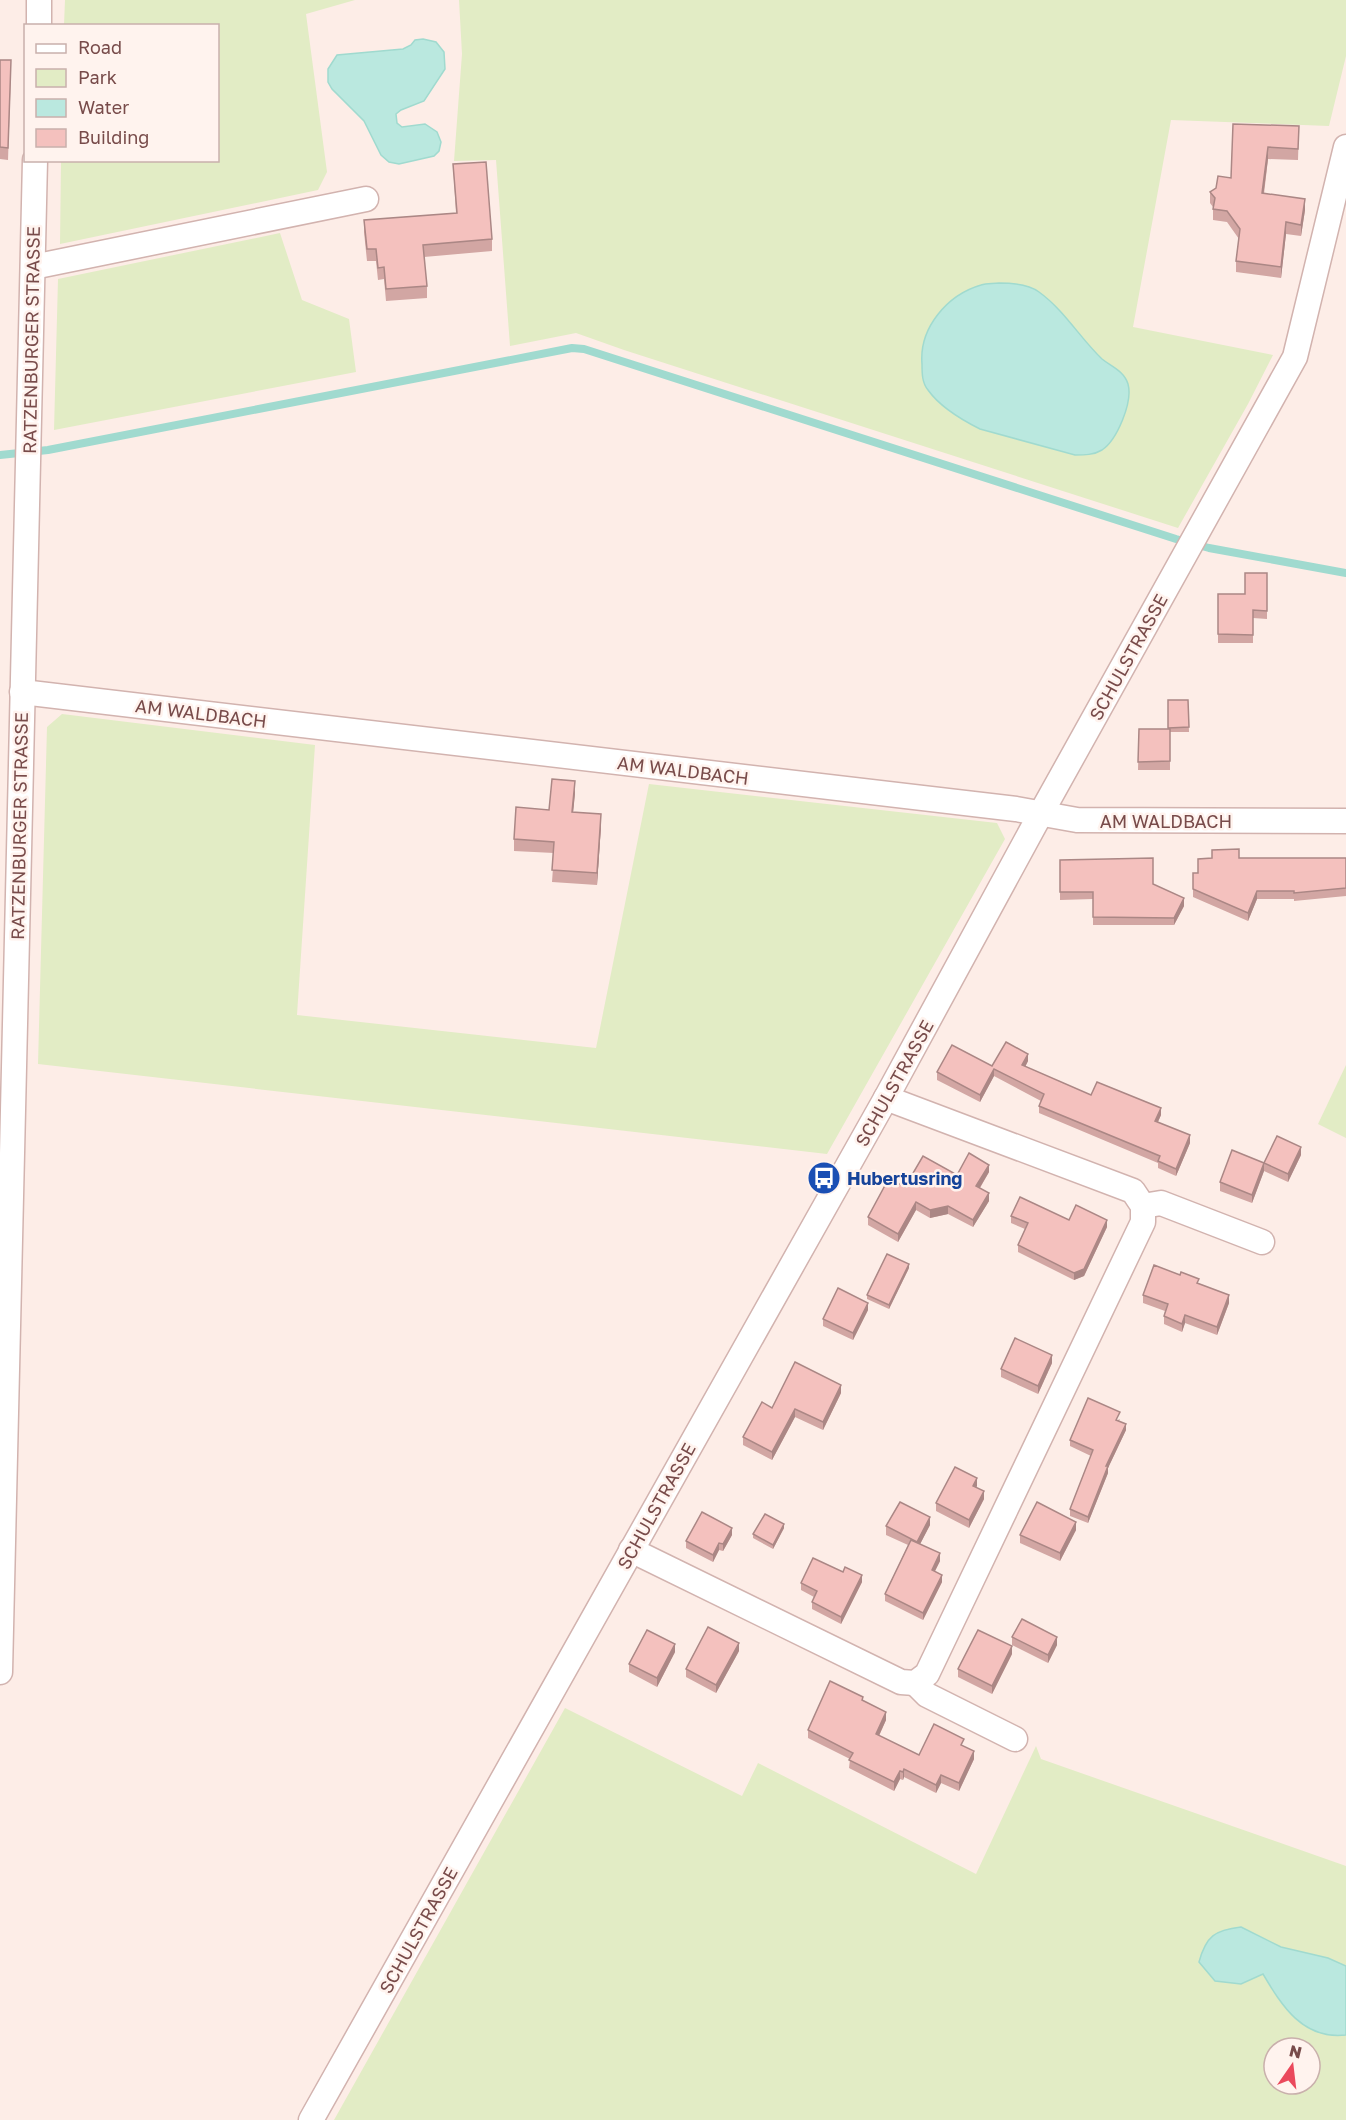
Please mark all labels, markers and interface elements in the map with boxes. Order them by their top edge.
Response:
legend [24,24,219,162]
text: Road [78,36,122,58]
text: Park [78,66,117,88]
text: Water [78,96,129,118]
text: Building [78,126,149,148]
street label: RATZENBURGER STRASSE [18,226,44,454]
street label: SCHULSTRASSE [1084,590,1172,724]
street label: AM WALDBACH [134,694,268,732]
street label: RATZENBURGER STRASSE [6,712,32,940]
street label: AM WALDBACH [616,751,750,789]
street label: AM WALDBACH [1100,810,1232,832]
street label: SCHULSTRASSE [850,1016,938,1150]
bus stop icon: Hubertusring [806,1160,842,1196]
place label: Hubertusring [847,1167,962,1189]
street label: SCHULSTRASSE [612,1439,700,1573]
street label: SCHULSTRASSE [374,1863,462,1997]
north arrow [1262,2036,1322,2096]
text: N [1287,2040,1304,2063]

